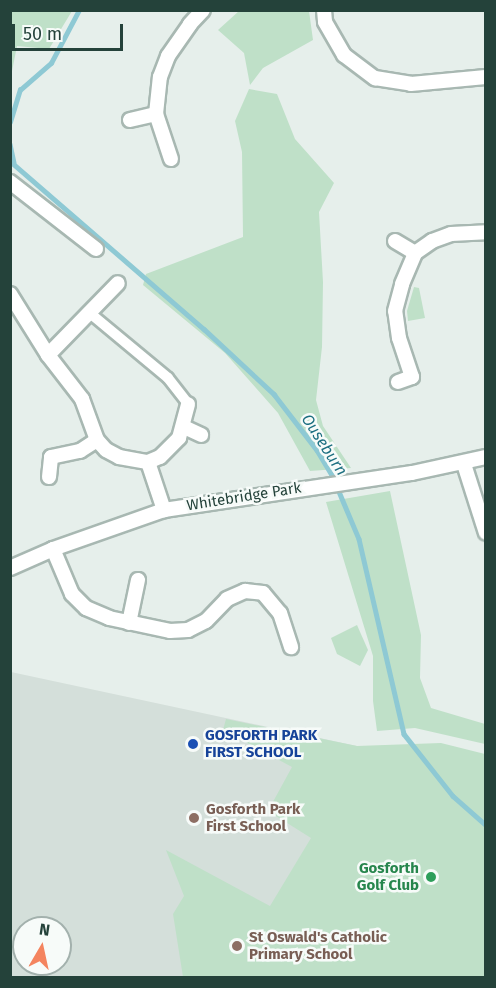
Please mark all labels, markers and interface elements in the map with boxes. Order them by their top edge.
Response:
scale bar [15,12,126,50]
text: 50 m [23,23,62,45]
water label: Ouseburn [297,411,351,479]
street label: Whitebridge Park [185,479,303,515]
place label: GOSFORTH PARK FIRST SCHOOL [205,726,317,761]
marker: GOSFORTH PARK FIRST SCHOOL [186,737,200,751]
place label: Gosforth Park First School [206,800,300,835]
marker: Gosforth Park First School [187,811,201,825]
place label: Gosforth Golf Club [357,859,419,894]
marker: Gosforth Golf Club [424,870,438,884]
north arrow [12,916,72,976]
text: N [38,919,51,940]
place label: St Oswald's Catholic Primary School [249,928,387,963]
marker: St Oswald's Catholic Primary School [230,939,244,953]

